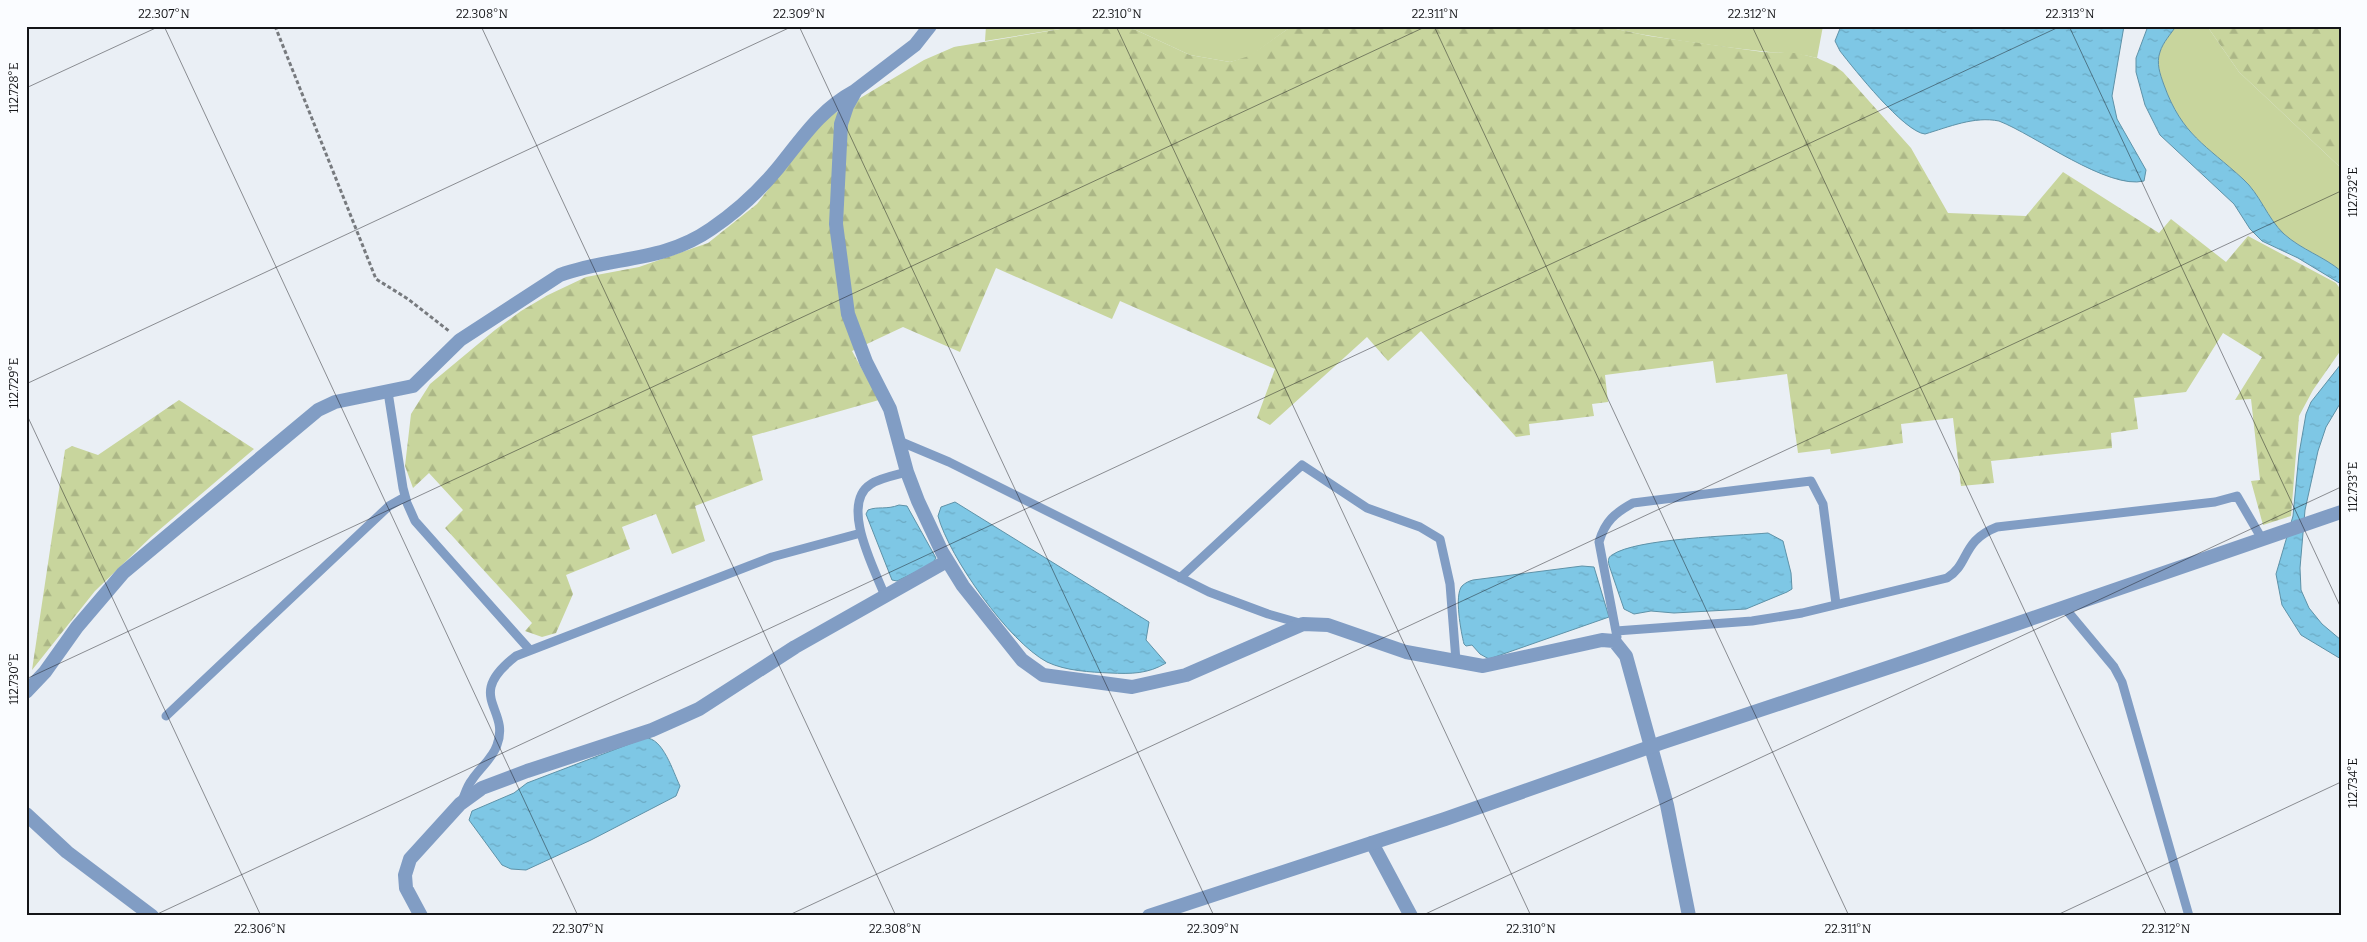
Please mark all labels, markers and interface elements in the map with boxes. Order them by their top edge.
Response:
text: 22.307°N [138,7,190,21]
text: 22.308°N [456,7,509,21]
text: 22.309°N [773,7,825,21]
text: 22.310°N [1092,7,1142,21]
text: 22.311°N [1412,7,1459,21]
text: 22.312°N [1728,7,1777,21]
text: 22.313°N [2046,7,2095,21]
text: 112.728°E [7,63,21,113]
text: 112.732°E [2346,167,2360,217]
text: 112.729°E [7,358,21,408]
text: 112.733°E [2346,462,2360,512]
text: 112.730°E [7,653,21,705]
text: 112.734°E [2346,758,2360,808]
text: 22.306°N [234,922,286,936]
text: 22.307°N [552,922,604,936]
text: 22.308°N [869,922,922,936]
text: 22.309°N [1187,922,1239,936]
text: 22.310°N [1506,922,1556,936]
text: 22.311°N [1825,922,1872,936]
text: 22.312°N [2142,922,2191,936]

